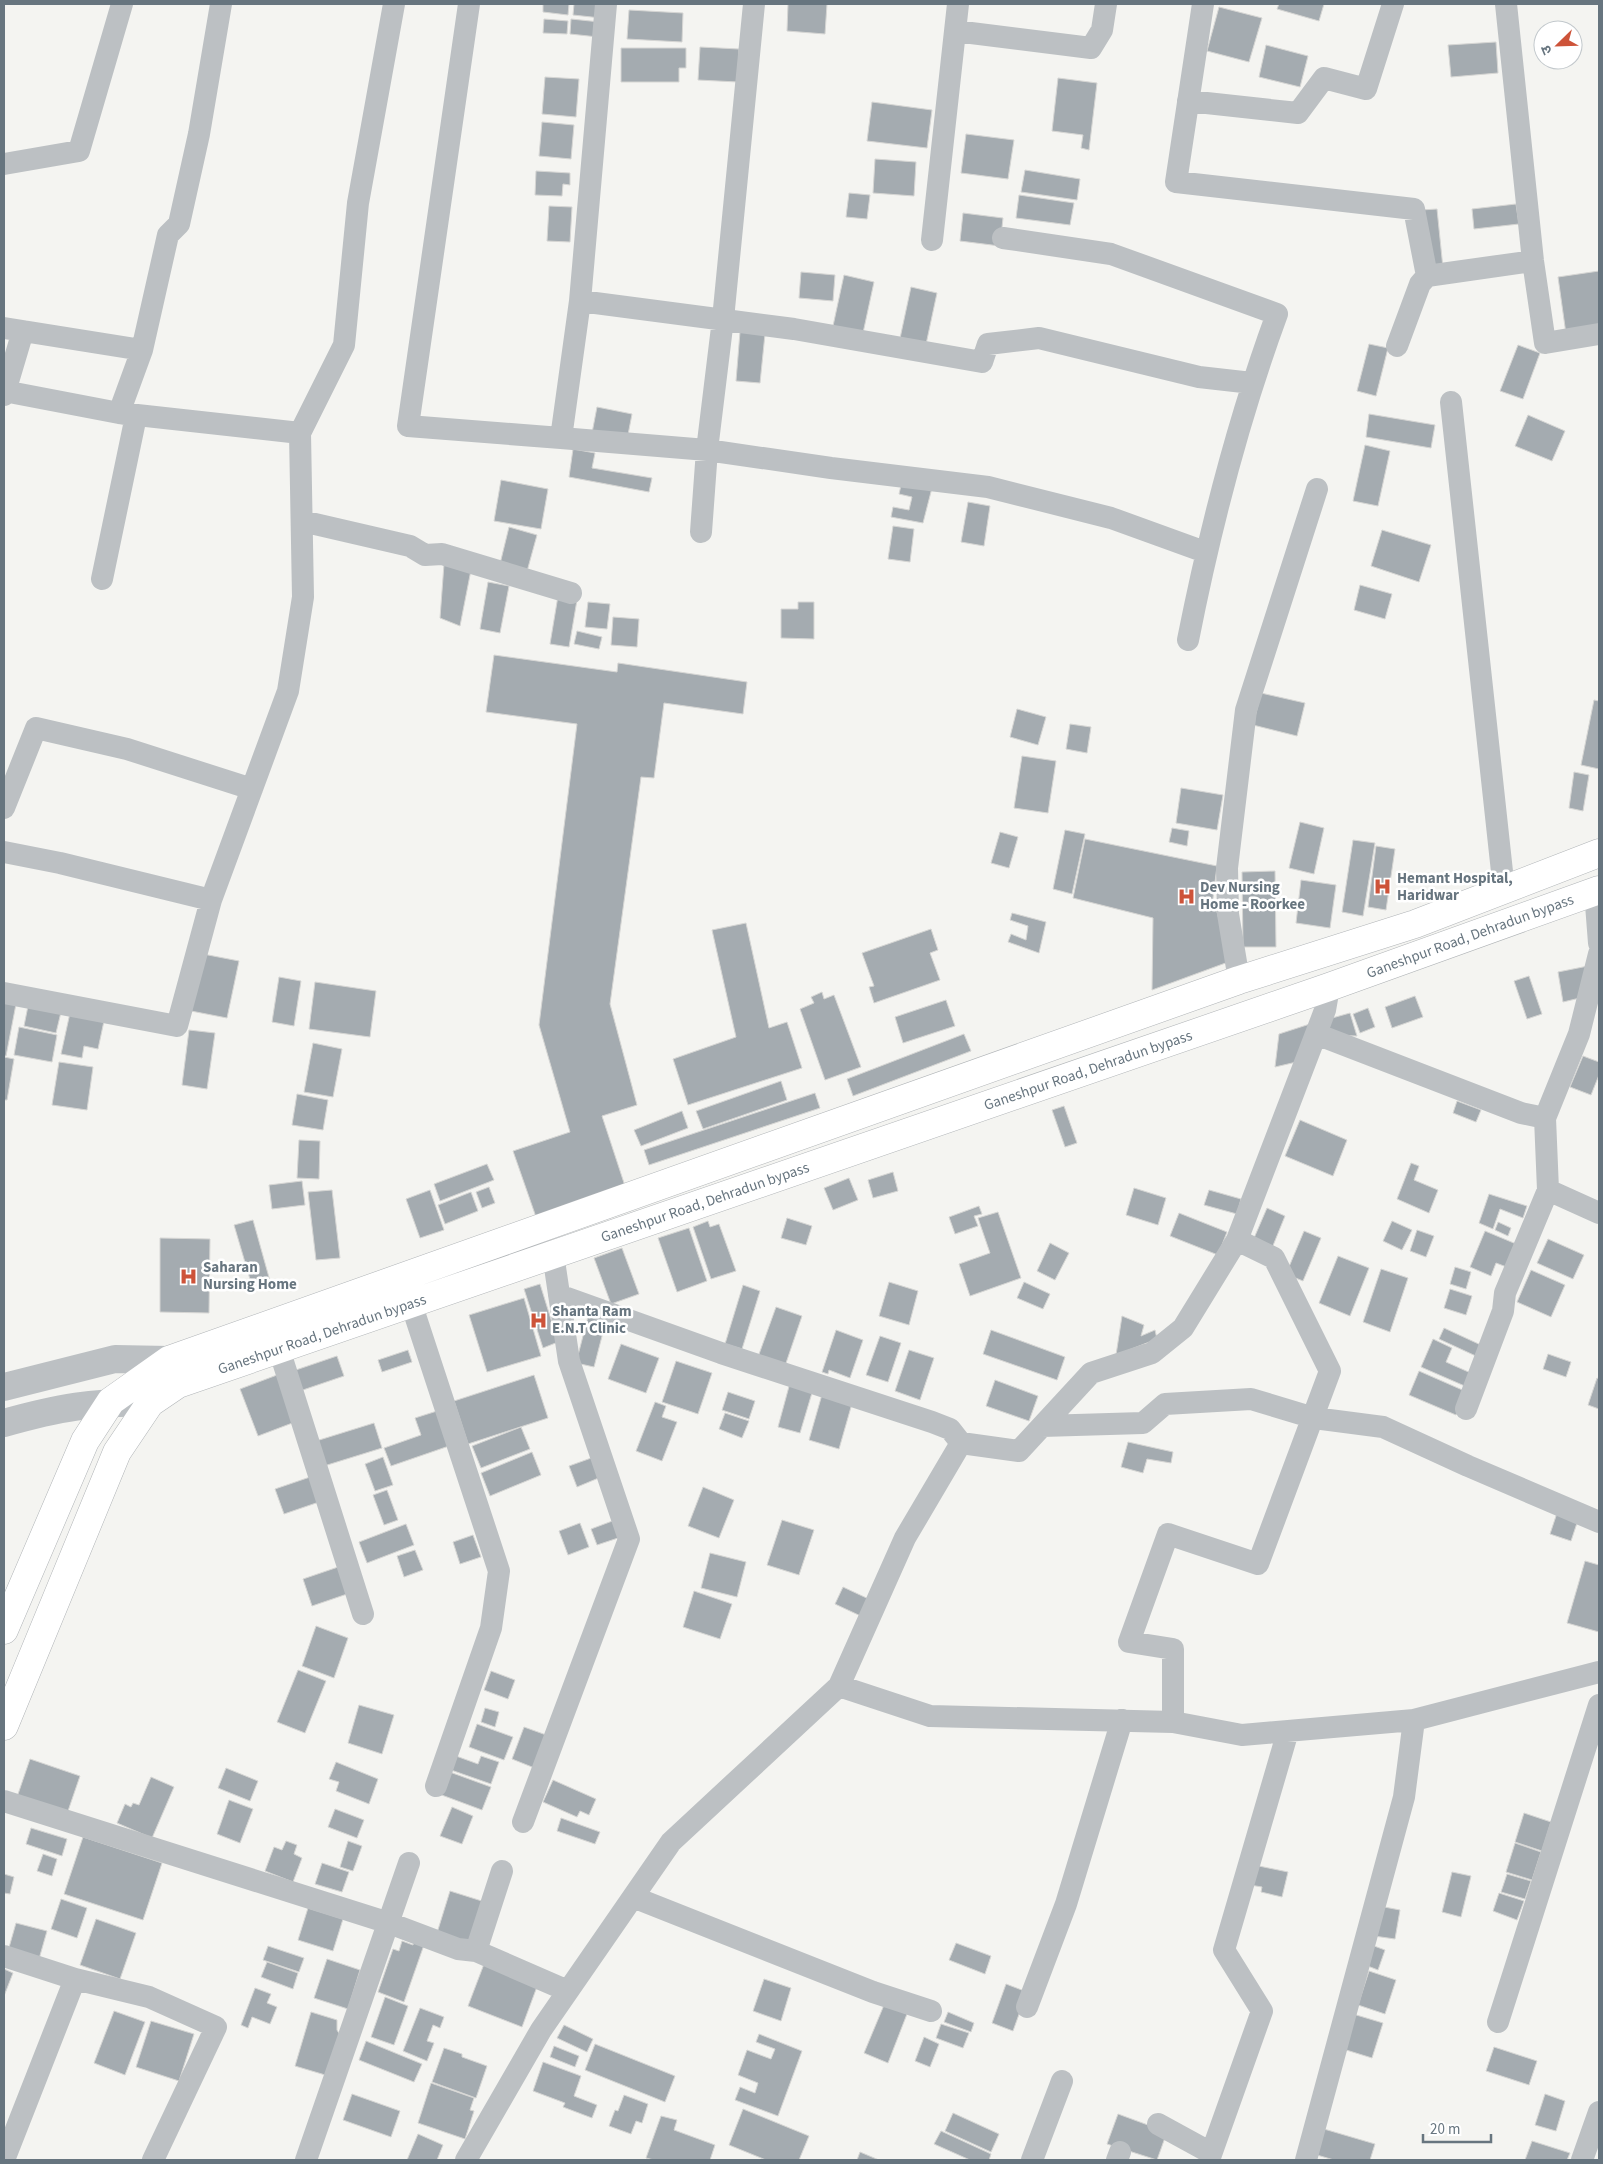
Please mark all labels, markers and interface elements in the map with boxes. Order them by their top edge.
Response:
north arrow [1533,20,1583,70]
text: उ [1536,41,1558,57]
place label: Hemant Hospital, Haridwar [1397,868,1513,906]
place label: Dev Nursing Home - Roorkee [1200,877,1305,915]
hospital icon: Hemant Hospital, Haridwar [1373,877,1393,897]
hospital icon: Dev Nursing Home - Roorkee [1176,886,1196,906]
street label: Ganeshpur Road, Dehradun bypass [1364,889,1577,984]
street label: Ganeshpur Road, Dehradun bypass [981,1025,1195,1116]
street label: Ganeshpur Road, Dehradun bypass [598,1157,812,1248]
place label: Saharan Nursing Home [203,1257,297,1295]
hospital icon: Saharan Nursing Home [179,1266,199,1286]
street label: Ganeshpur Road, Dehradun bypass [215,1289,429,1380]
place label: Shanta Ram E.N.T Clinic [552,1301,632,1339]
hospital icon: Shanta Ram E.N.T Clinic [528,1310,548,1330]
scale bar [1423,2112,1490,2144]
text: 20 m [1430,2119,1460,2140]

